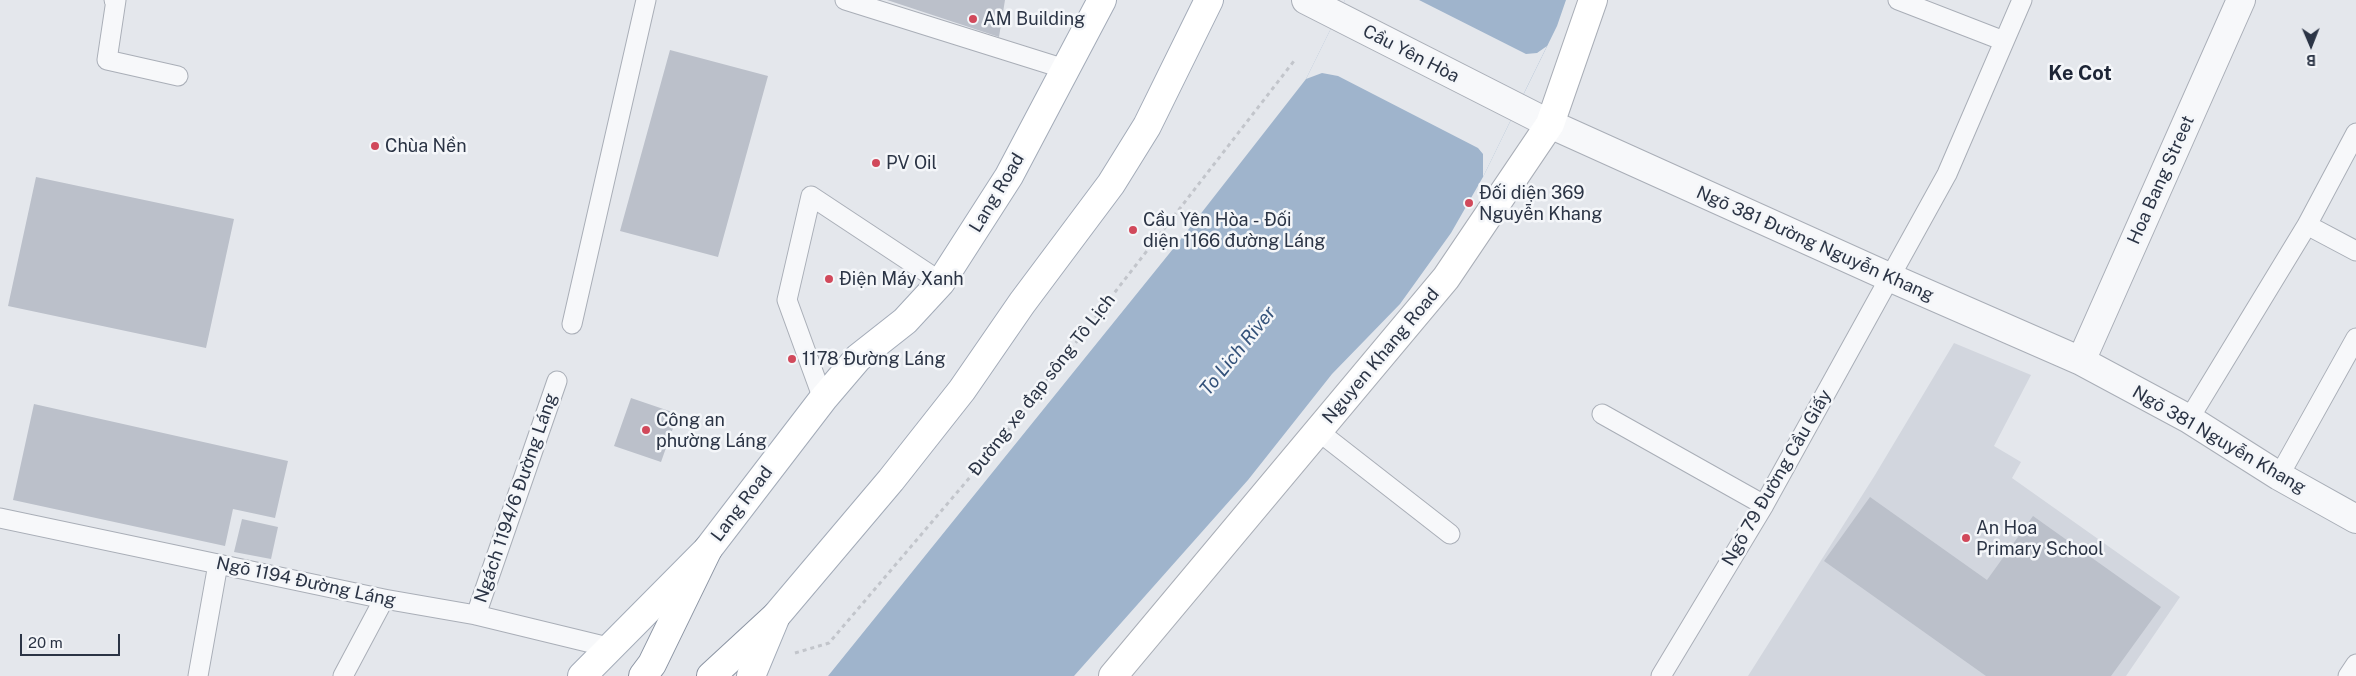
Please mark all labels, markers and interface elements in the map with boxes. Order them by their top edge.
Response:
place label: AM Building [983,8,1085,30]
marker: AM Building [967,13,979,25]
street label: Cầu Yên Hòa [1359,20,1463,88]
north arrow [2286,20,2336,70]
text: B [2306,52,2316,68]
district label: Ke Cot [2048,62,2112,86]
street label: Hoa Bang Street [2123,112,2199,248]
place label: Chùa Nền [385,135,467,157]
marker: Chùa Nền [369,140,381,152]
street label: Lang Road [965,149,1029,237]
place label: PV Oil [886,152,937,174]
marker: PV Oil [870,157,882,169]
place label: Đối diện 369 Nguyễn Khang [1479,182,1602,224]
street label: Ngõ 381 Đường Nguyễn Khang [1693,182,1937,306]
marker: Đối diện 369 Nguyễn Khang [1463,197,1475,209]
place label: Cầu Yên Hòa - Đối diện 1166 đường Láng [1143,209,1325,252]
marker: Cầu Yên Hòa - Đối diện 1166 đường Láng [1127,224,1139,236]
place label: Điện Máy Xanh [839,268,964,290]
marker: Điện Máy Xanh [823,273,835,285]
street label: Nguyen Khang Road [1318,284,1444,428]
street label: Đường xe đạp sông Tô Lịch [964,289,1120,481]
water label: To Lich River [1195,302,1281,400]
place label: 1178 Đường Láng [802,348,946,370]
marker: 1178 Đường Láng [786,353,798,365]
street label: Ngõ 381 Nguyễn Khang [2128,381,2310,499]
street label: Ngõ 79 Đường Cầu Giấy [1718,386,1836,570]
street label: Ngách 1194/6 Đường Láng [470,390,562,606]
place label: Công an phường Láng [656,409,767,452]
marker: Công an phường Láng [640,424,652,436]
street label: Lang Road [707,462,777,546]
place label: An Hoa Primary School [1976,517,2104,560]
marker: An Hoa Primary School [1960,532,1972,544]
street label: Ngõ 1194 Đường Láng [214,552,398,612]
scale bar [22,624,122,656]
text: 20 m [28,634,63,651]

